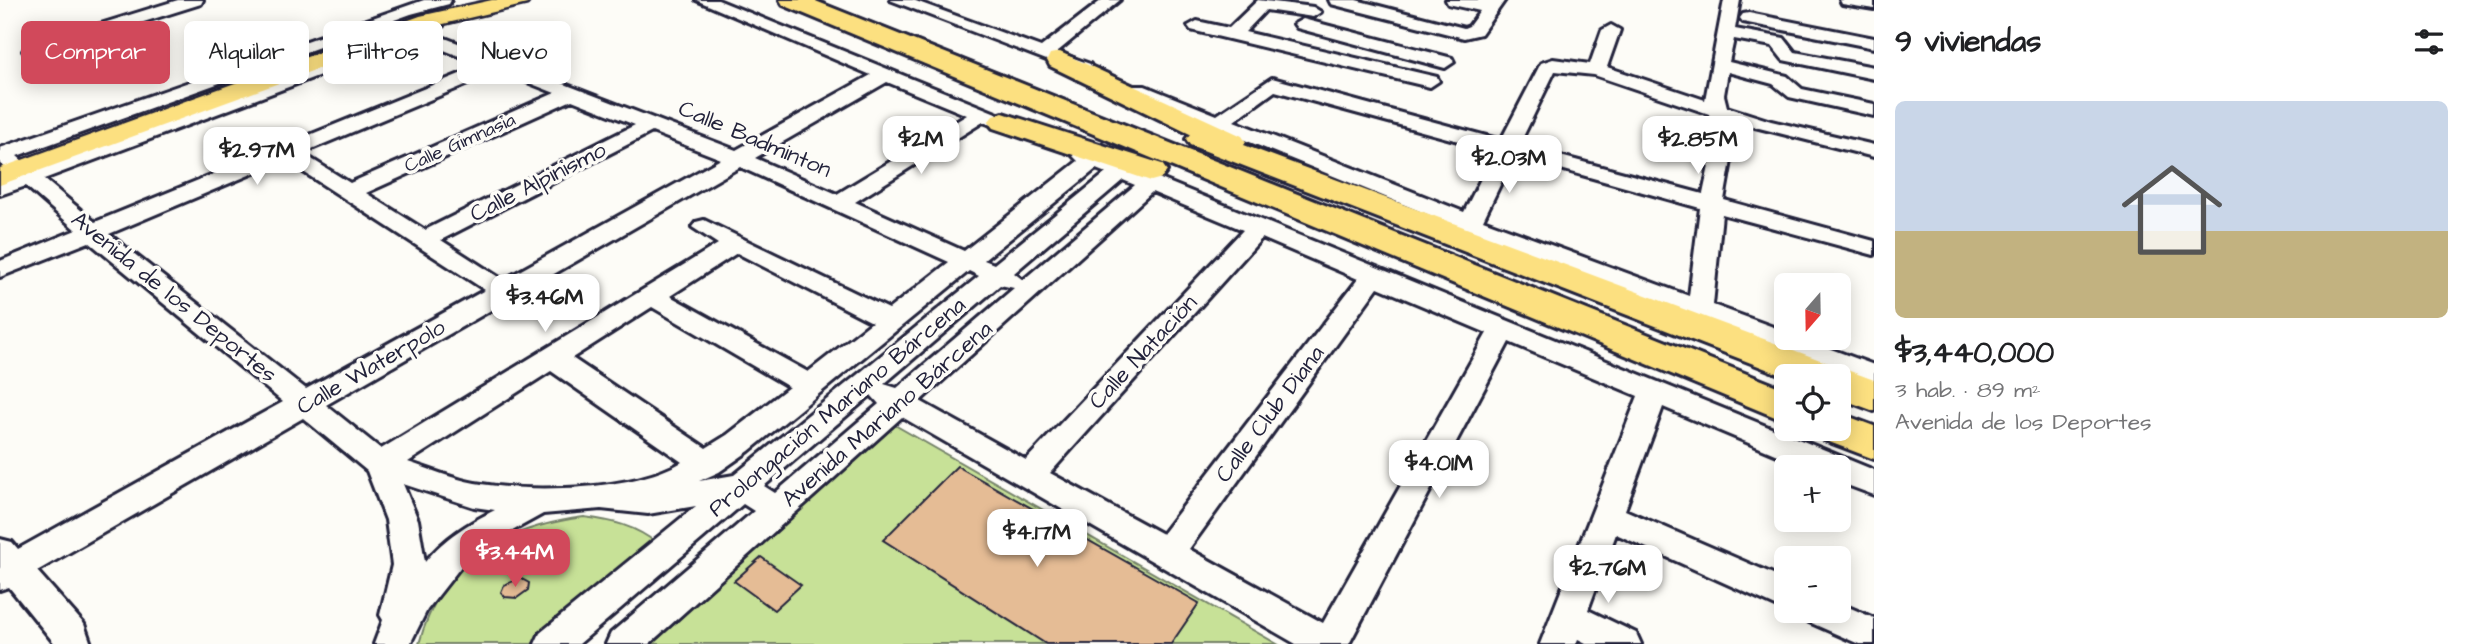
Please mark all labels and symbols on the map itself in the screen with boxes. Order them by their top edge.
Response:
street label: Calle Badminton [674,92,836,186]
street label: Calle Gimnasia [400,106,520,180]
pin: $2M [887,116,955,176]
pin: $2.85M [1641,116,1755,176]
pin: $2.97M [200,128,314,187]
street label: Calle Alpinismo [464,134,612,230]
pin: $2.03M [1452,136,1566,195]
street label: Avenida de los Deportes [64,204,284,390]
north arrow [1774,273,1852,350]
pin: $3.46M [488,274,602,334]
street label: Calle Natación [1081,288,1205,416]
street label: Prolongación Mariano Bárcena [702,290,973,525]
street label: Calle Waterpolo [291,311,451,423]
street label: Avenida Mariano Bárcena [775,313,1000,515]
street label: Calle Club Diana [1208,339,1332,489]
pin: $4.01M [1382,440,1496,500]
pin: $4.17M [980,510,1094,569]
pin: $3.44M [458,530,572,589]
pin: $2.76M [1551,546,1665,605]

